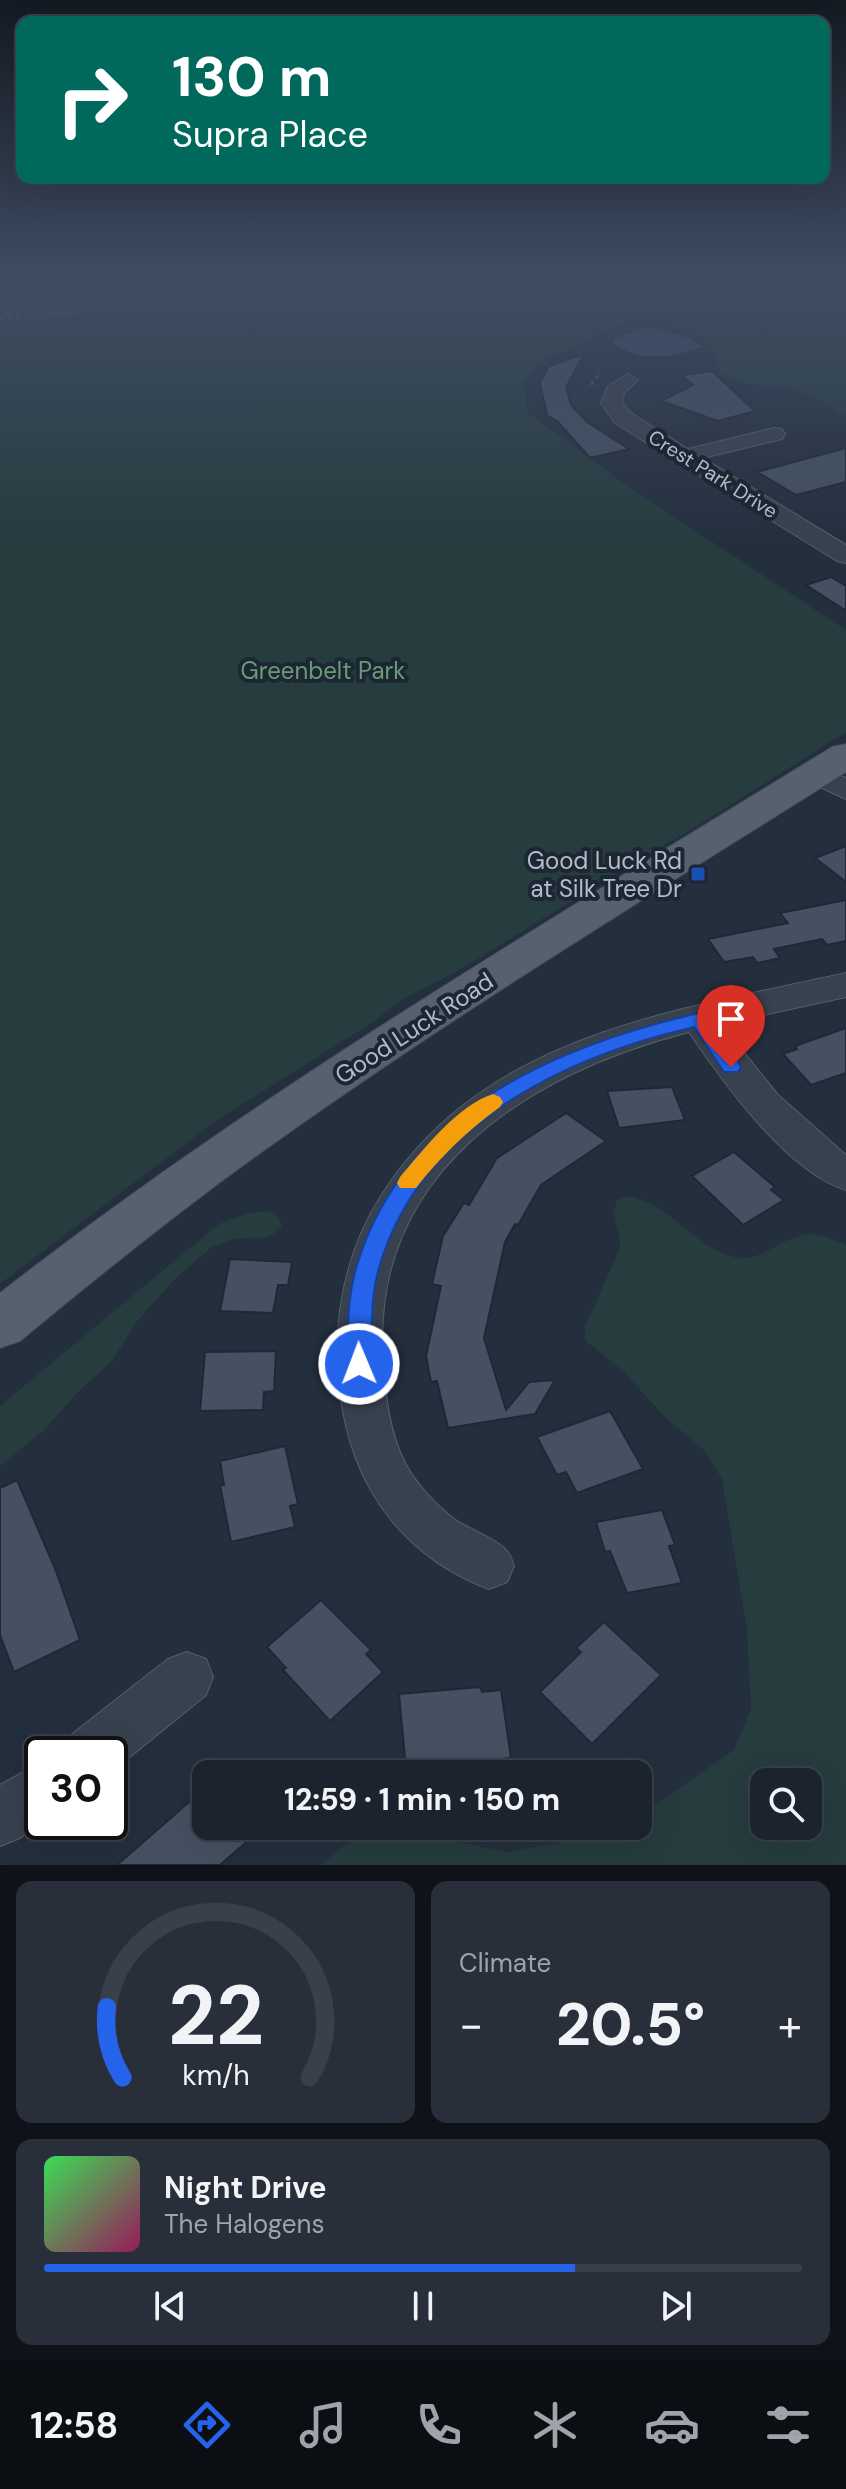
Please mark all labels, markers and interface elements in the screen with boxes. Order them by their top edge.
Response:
text: 130 m [172,40,331,113]
icon: right [40,48,144,152]
text: Supra Place [172,111,368,158]
street label: Crest Park Drive [643,424,783,524]
park label: Greenbelt Park [241,655,405,686]
place label: Good Luck Rd at Silk Tree Dr [527,845,682,904]
marker: Good Luck Rd at Silk Tree Dr [689,865,707,883]
street label: Good Luck Road [329,965,499,1091]
pin [697,985,765,1067]
icon: arrive [709,997,753,1041]
position arrow [317,1322,401,1406]
speed limit sign: 30 [24,1736,128,1840]
map controls [750,1768,822,1840]
button: search [750,1768,822,1840]
text: 12:59 · 1 min · 150 m [284,1780,560,1819]
text: Climate [459,1946,551,1980]
text: 22 [168,1961,263,2070]
text: 20.5° [556,1985,705,2064]
text: − [459,1996,483,2054]
text: + [778,1996,802,2054]
text: km/h [182,2057,249,2094]
text: Night Drive [164,2168,327,2207]
text: The Halogens [164,2207,324,2241]
icon: previous [148,2284,192,2328]
icon: pause [401,2284,445,2328]
icon: next [654,2284,698,2328]
icon: directions [179,2397,235,2453]
icon: music [295,2397,351,2453]
icon: phone [411,2397,467,2453]
icon: climate [527,2397,583,2453]
icon: car [644,2397,700,2453]
icon: filters [760,2397,816,2453]
text: 12:58 [30,2402,118,2449]

